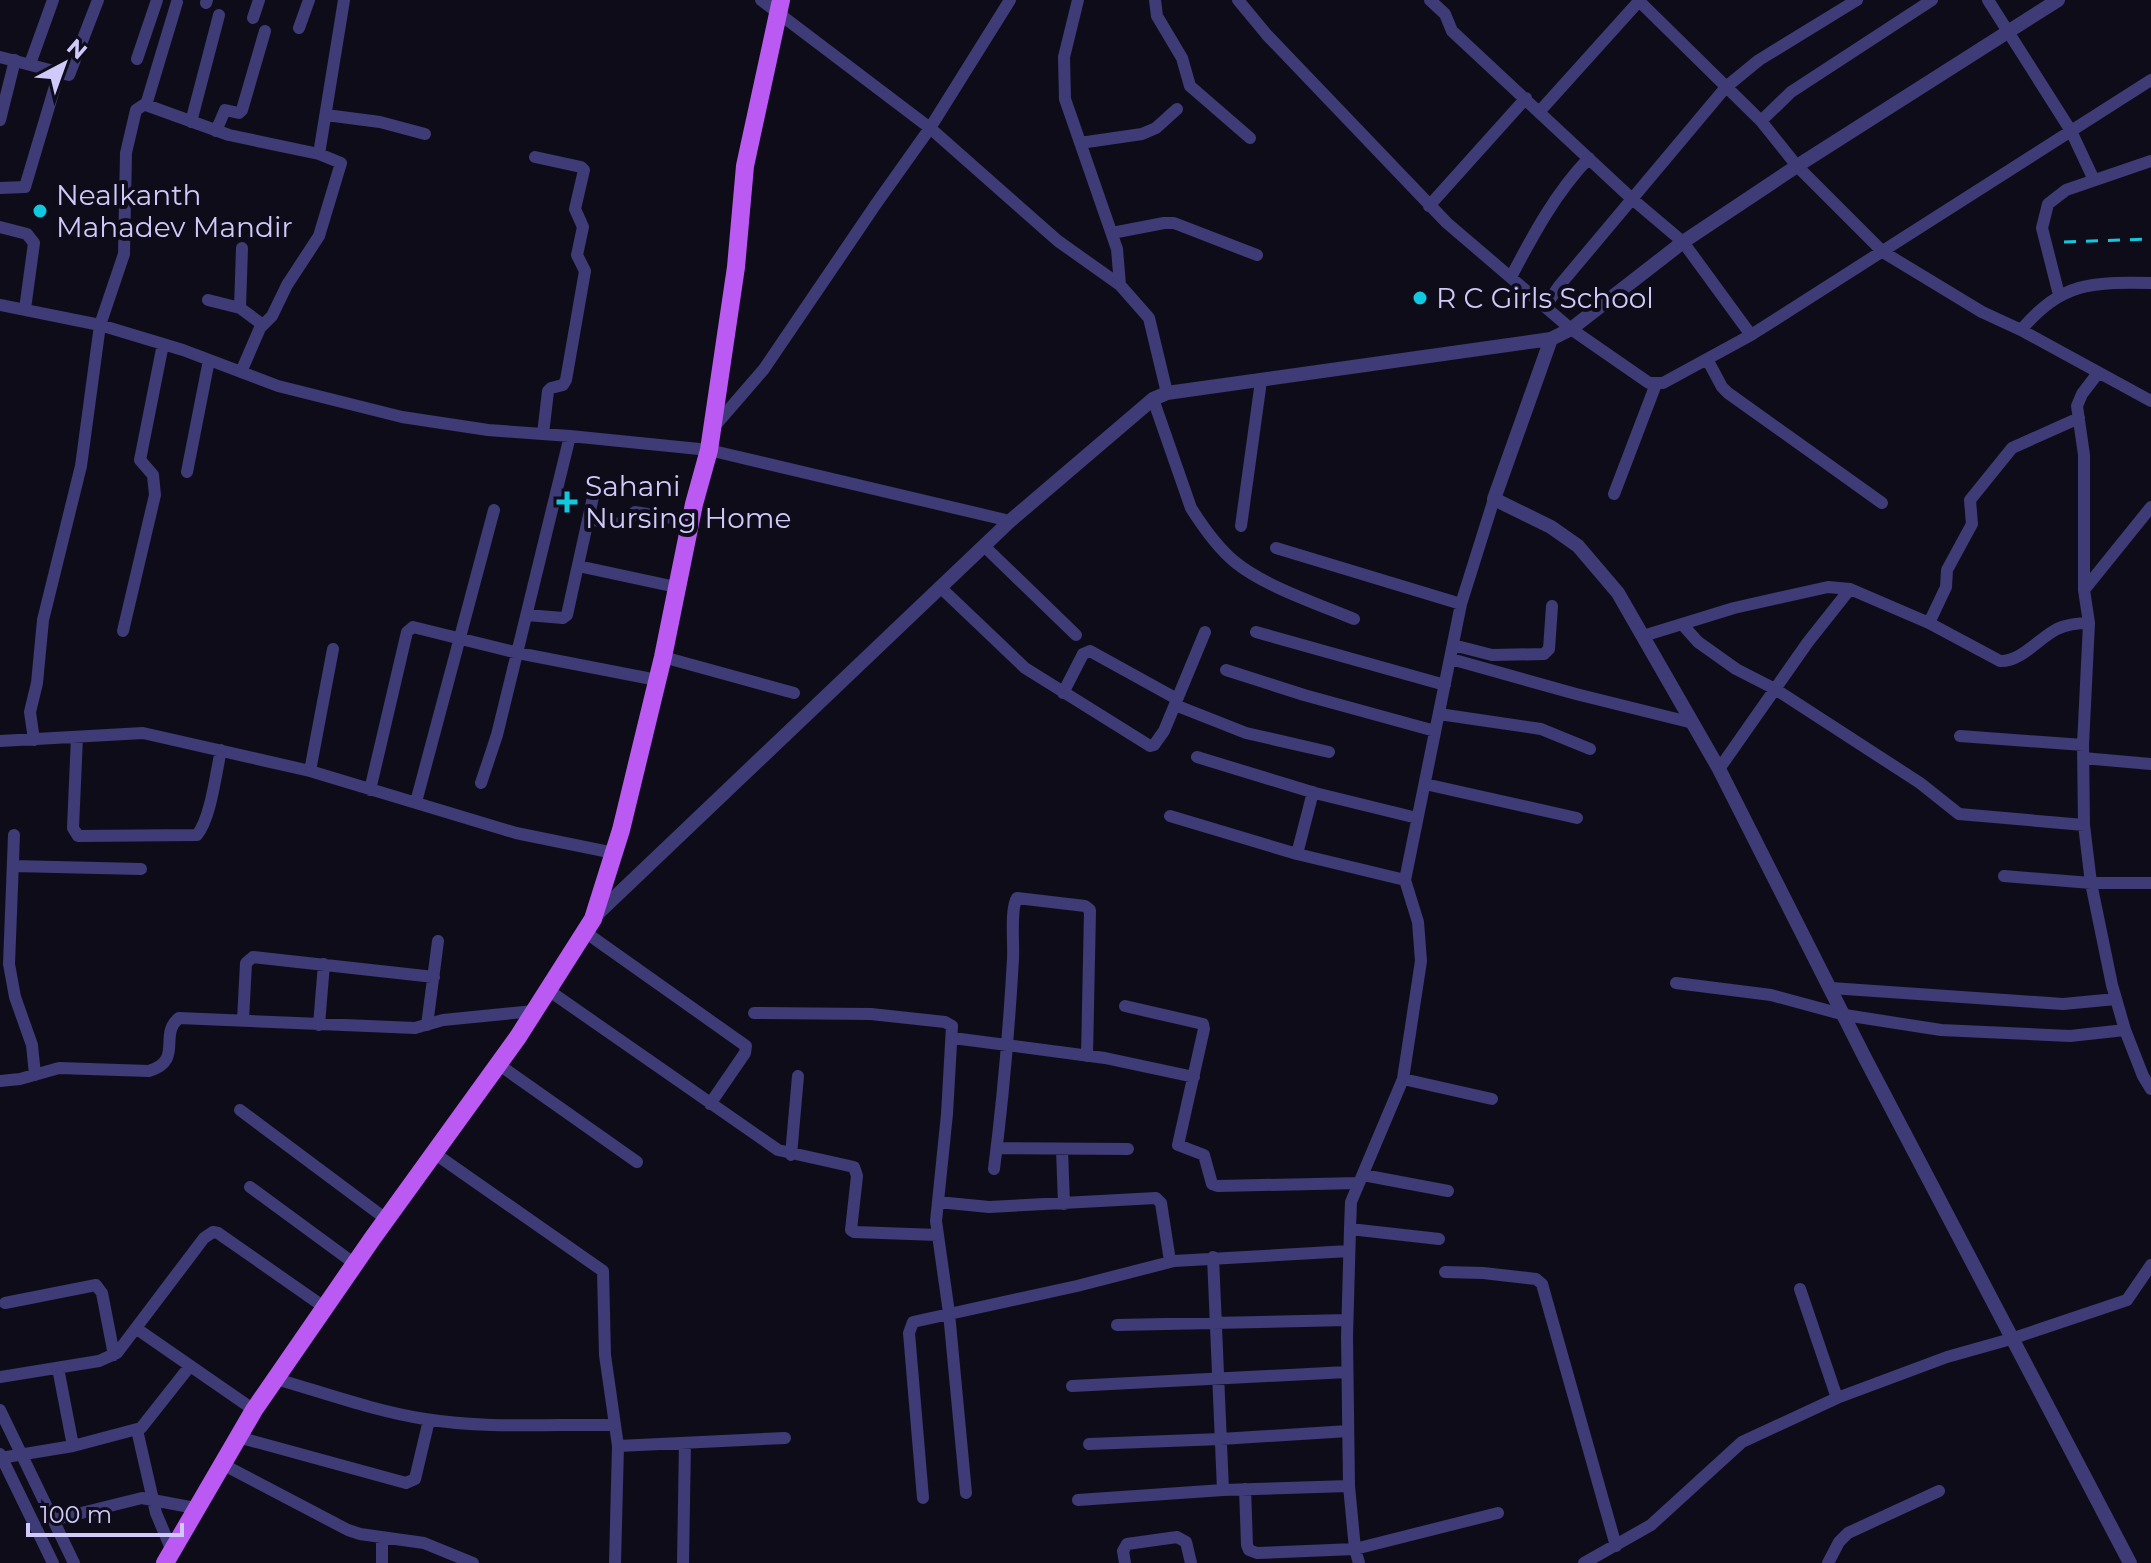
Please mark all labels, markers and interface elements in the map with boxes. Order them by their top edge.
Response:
north arrow [24,24,104,104]
text: N [61,33,92,65]
place label: Nealkanth Mahadev Mandir [56,178,293,244]
marker: Nealkanth Mahadev Mandir [31,202,49,220]
place label: R C Girls School [1436,281,1654,315]
marker: R C Girls School [1411,289,1429,307]
place label: Sahani Nursing Home [585,469,791,535]
marker: Sahani Nursing Home [556,491,578,513]
scale bar [28,1487,182,1537]
text: 100 m [40,1500,112,1529]

